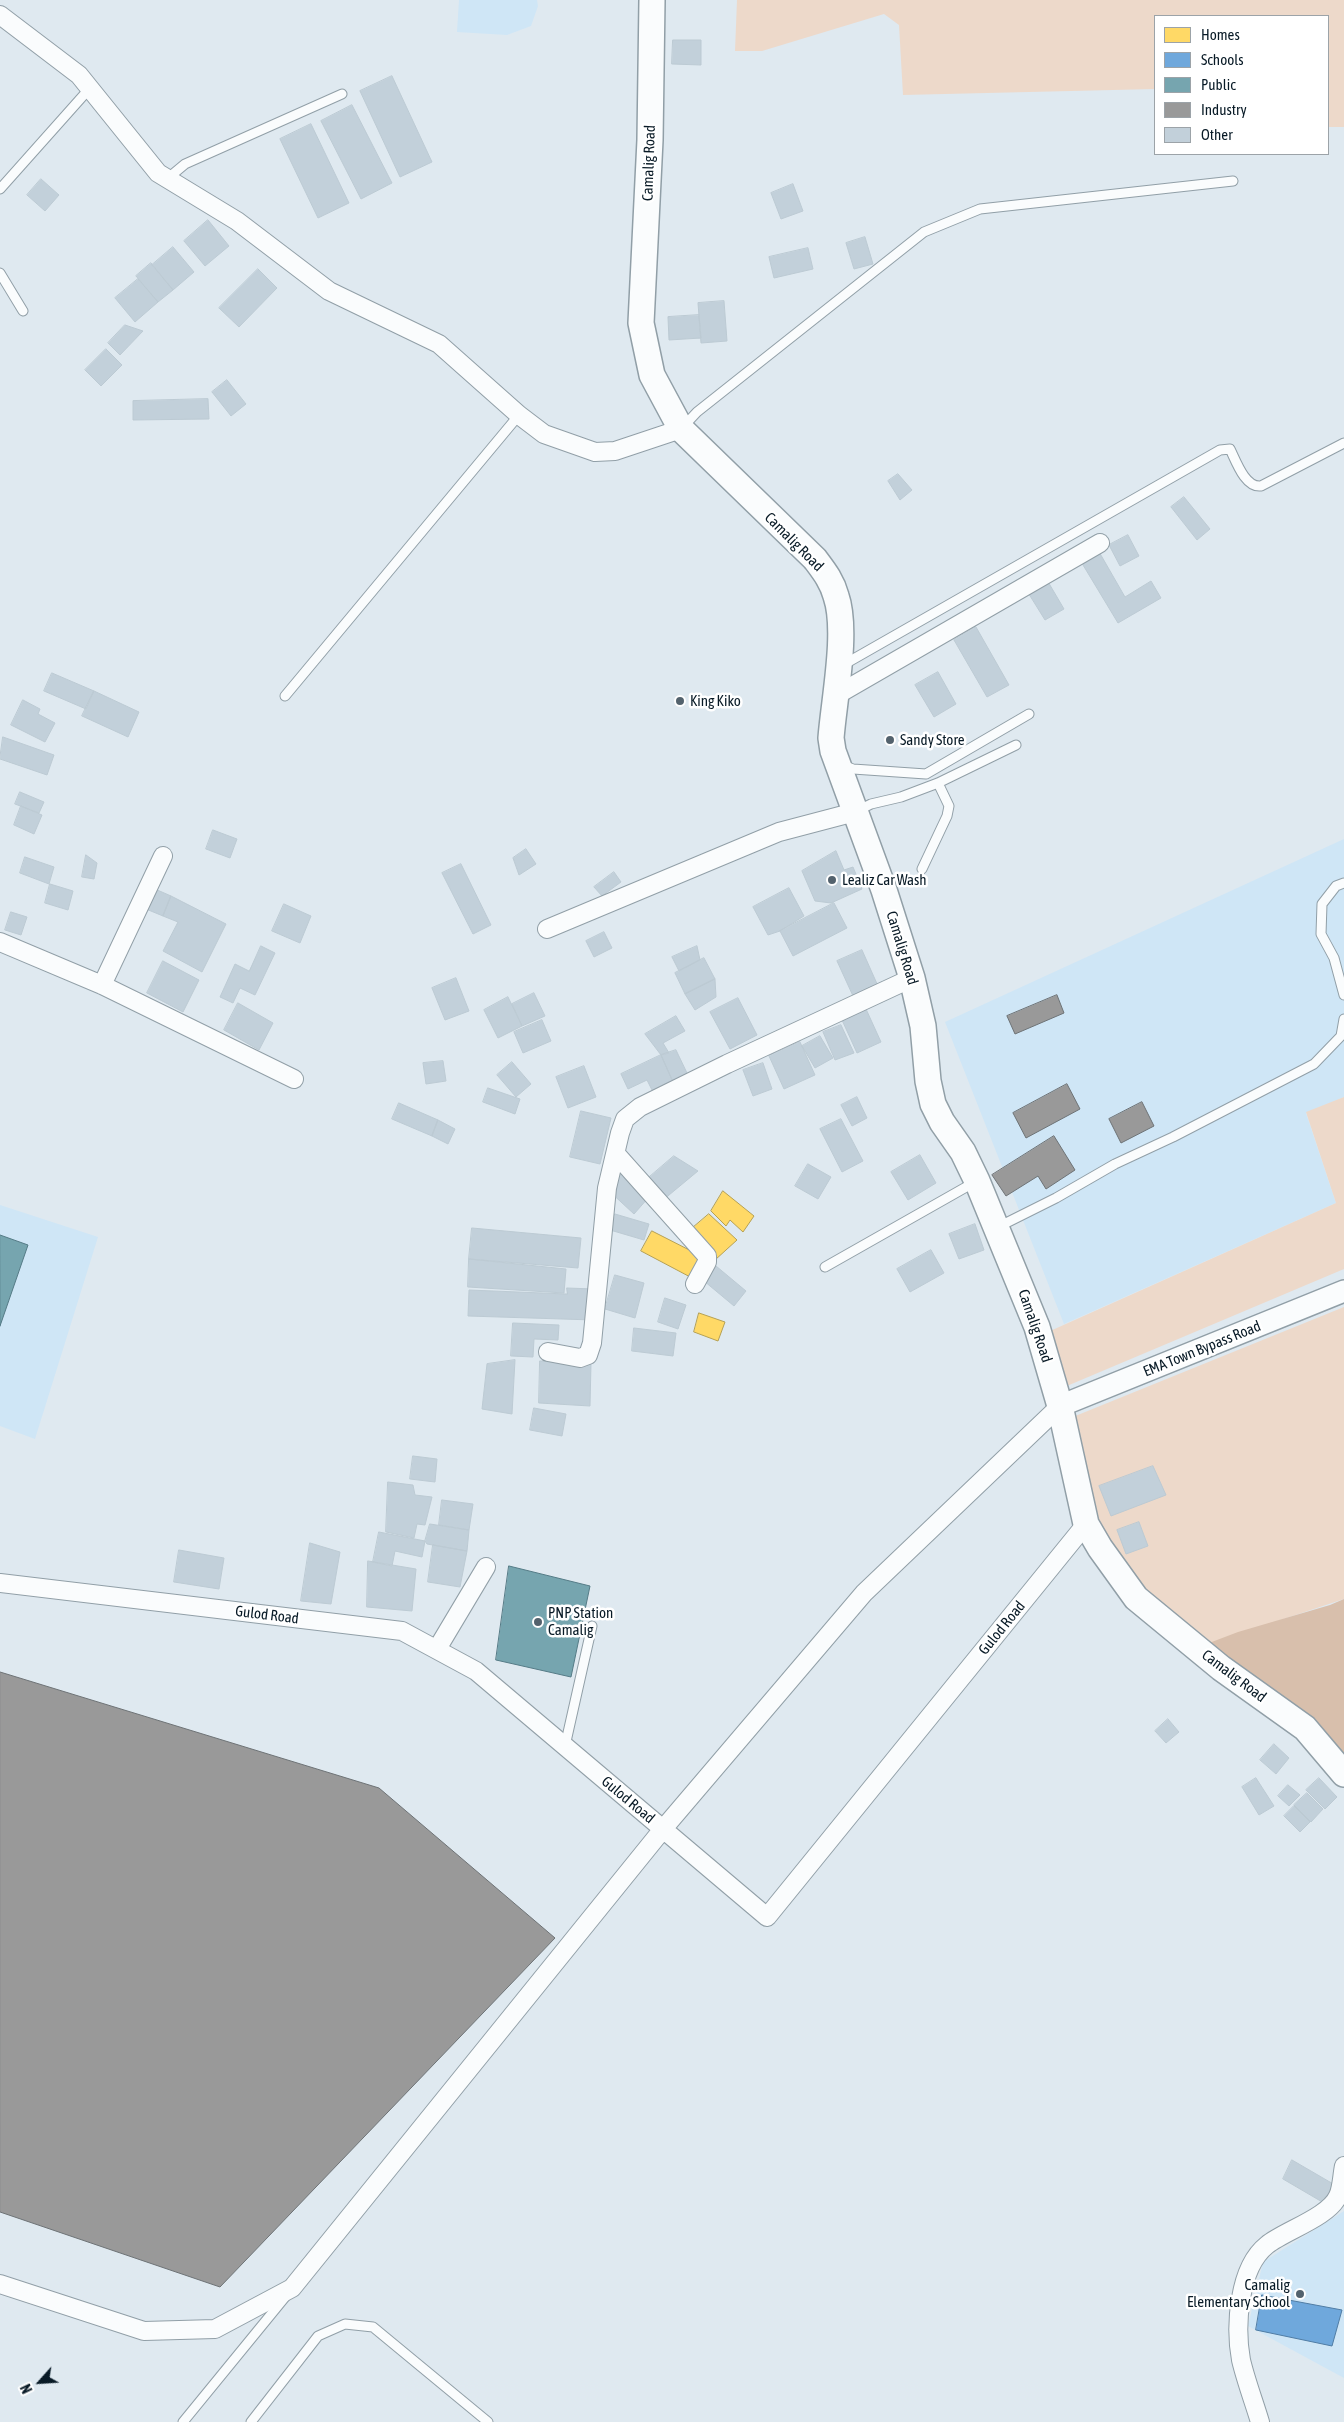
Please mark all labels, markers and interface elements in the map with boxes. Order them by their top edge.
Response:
legend [1154,15,1329,155]
text: Homes [1201,26,1240,43]
text: Schools [1201,51,1244,68]
text: Public [1201,76,1236,93]
text: Industry [1201,101,1247,118]
street label: Camalig Road [639,125,659,201]
text: Other [1201,126,1233,143]
street label: Camalig Road [761,509,827,575]
place label: King Kiko [690,692,741,710]
marker: King Kiko [674,695,686,707]
place label: Sandy Store [900,731,965,749]
marker: Sandy Store [884,734,896,746]
place label: Lealiz Car Wash [842,871,927,889]
marker: Lealiz Car Wash [826,874,838,886]
street label: Camalig Road [882,909,922,987]
street label: Camalig Road [1014,1287,1056,1365]
street label: EMA Town Bypass Road [1141,1317,1263,1381]
street label: Gulod Road [975,1598,1029,1658]
street label: Gulod Road [234,1602,300,1628]
place label: PNP Station Camalig [548,1604,613,1639]
marker: PNP Station Camalig [532,1616,544,1628]
street label: Camalig Road [1198,1646,1270,1706]
street label: Gulod Road [598,1773,658,1827]
place label: Camalig Elementary School [1187,2276,1290,2311]
marker: Camalig Elementary School [1294,2288,1306,2300]
north arrow [15,2357,65,2407]
text: N [18,2381,36,2396]

